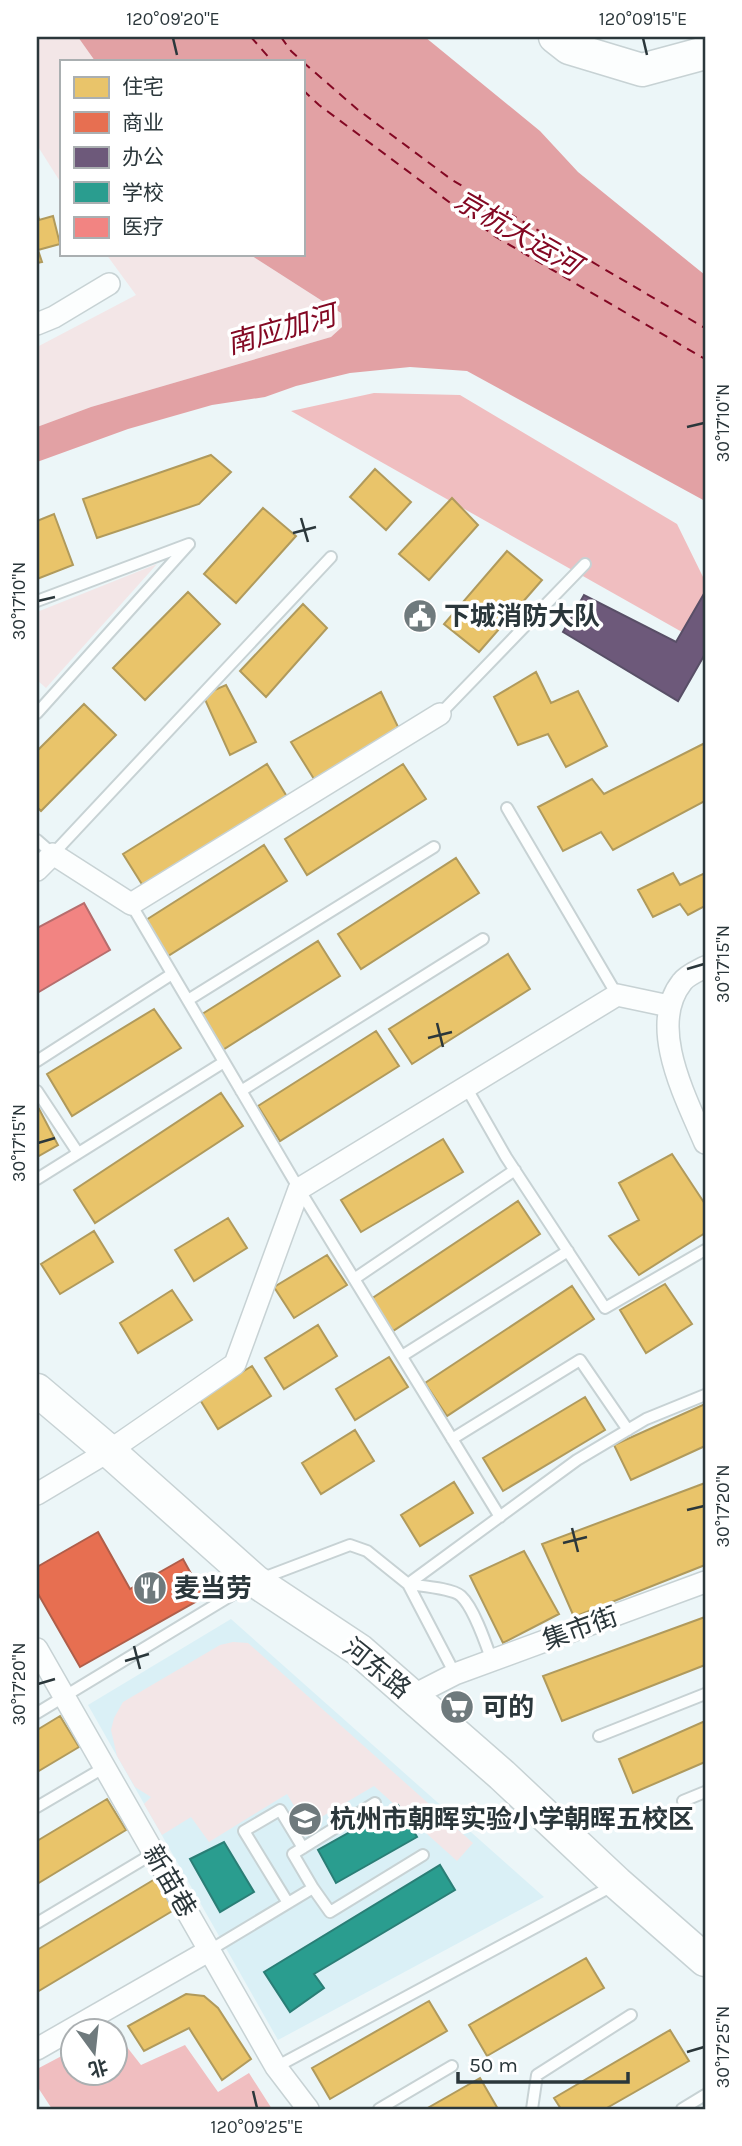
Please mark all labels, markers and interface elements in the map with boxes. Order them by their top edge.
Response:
text: 120°09'20"E [126,8,220,30]
text: 120°09'15"E [599,8,687,30]
legend [60,60,304,256]
text: 住宅 [122,75,164,99]
text: 商业 [122,111,164,135]
text: 办公 [122,145,164,169]
text: 学校 [122,181,164,205]
water label: 京杭大运河 [449,183,591,284]
text: 医疗 [122,215,164,239]
water label: 南应加河 [223,297,344,361]
text: 30°17'10"N [712,384,734,462]
text: 30°17'10"N [8,562,30,640]
public building icon: 下城消防大队 [401,597,439,635]
place label: 下城消防大队 [444,601,600,632]
text: 30°17'15"N [712,925,734,1003]
text: 30°17'15"N [8,1104,30,1182]
text: 30°17'20"N [712,1464,734,1548]
restaurant icon: 麦当劳 [131,1569,169,1607]
place label: 麦当劳 [174,1573,252,1604]
street label: 集市街 [538,1601,622,1656]
street label: 河东路 [337,1632,417,1705]
text: 30°17'20"N [8,1642,30,1726]
supermarket icon: 可的 [438,1688,476,1726]
place label: 可的 [482,1692,534,1723]
school or university icon: 杭州市朝晖实验小学朝晖五校区 [286,1800,324,1838]
place label: 杭州市朝晖实验小学朝晖五校区 [330,1804,694,1835]
street label: 新苗巷 [137,1840,202,1923]
text: 30°17'25"N [712,2006,734,2088]
north arrow [60,2016,130,2086]
scale bar [458,2041,628,2085]
text: 50 m [469,2053,518,2077]
text: 北 [86,2054,110,2081]
text: 120°09'25"E [211,2116,303,2138]

